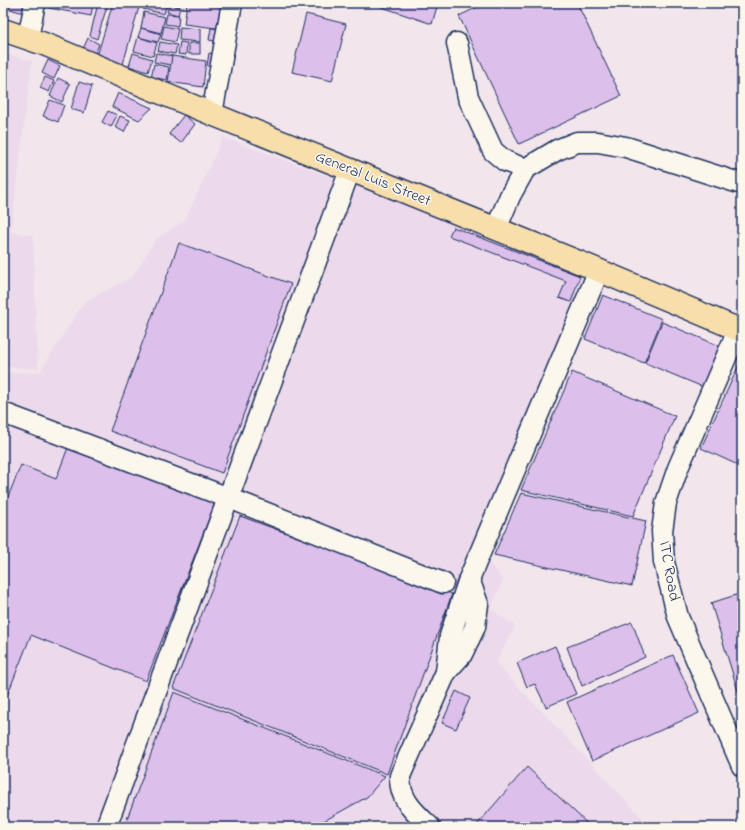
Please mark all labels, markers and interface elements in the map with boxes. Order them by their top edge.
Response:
street label: General Luis Street [312,145,435,213]
street label: ITC Road [652,539,686,603]

